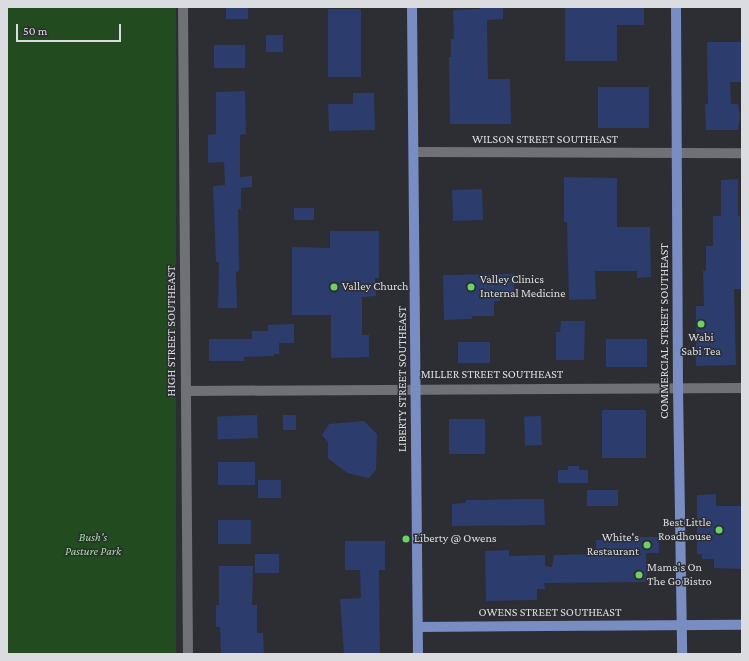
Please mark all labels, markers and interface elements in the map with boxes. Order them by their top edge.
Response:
scale bar [18,16,123,42]
text: 50 m [23,24,47,38]
street label: WILSON STREET SOUTHEAST [472,133,618,147]
street label: COMMERCIAL STREET SOUTHEAST [658,243,672,419]
street label: HIGH STREET SOUTHEAST [165,266,179,396]
place label: Valley Clinics Internal Medicine [480,273,565,301]
place label: Valley Church [342,280,408,294]
marker: Valley Clinics Internal Medicine [465,281,477,293]
marker: Valley Church [329,282,339,292]
street label: LIBERTY STREET SOUTHEAST [396,306,410,452]
marker: Wabi Sabi Tea [696,319,706,329]
place label: Wabi Sabi Tea [681,331,721,359]
street label: MILLER STREET SOUTHEAST [421,368,563,382]
place label: Best Little Roadhouse [658,516,711,544]
marker: Best Little Roadhouse [714,525,724,535]
park label: Bush's Pasture Park [65,531,121,559]
place label: White's Restaurant [587,531,639,559]
place label: Liberty @ Owens [414,532,497,546]
marker: Liberty @ Owens [401,534,411,544]
marker: White's Restaurant [642,540,652,550]
place label: Mama's On The Go Bistro [647,561,712,589]
marker: Mama's On The Go Bistro [634,570,644,580]
street label: OWENS STREET SOUTHEAST [479,606,621,620]

